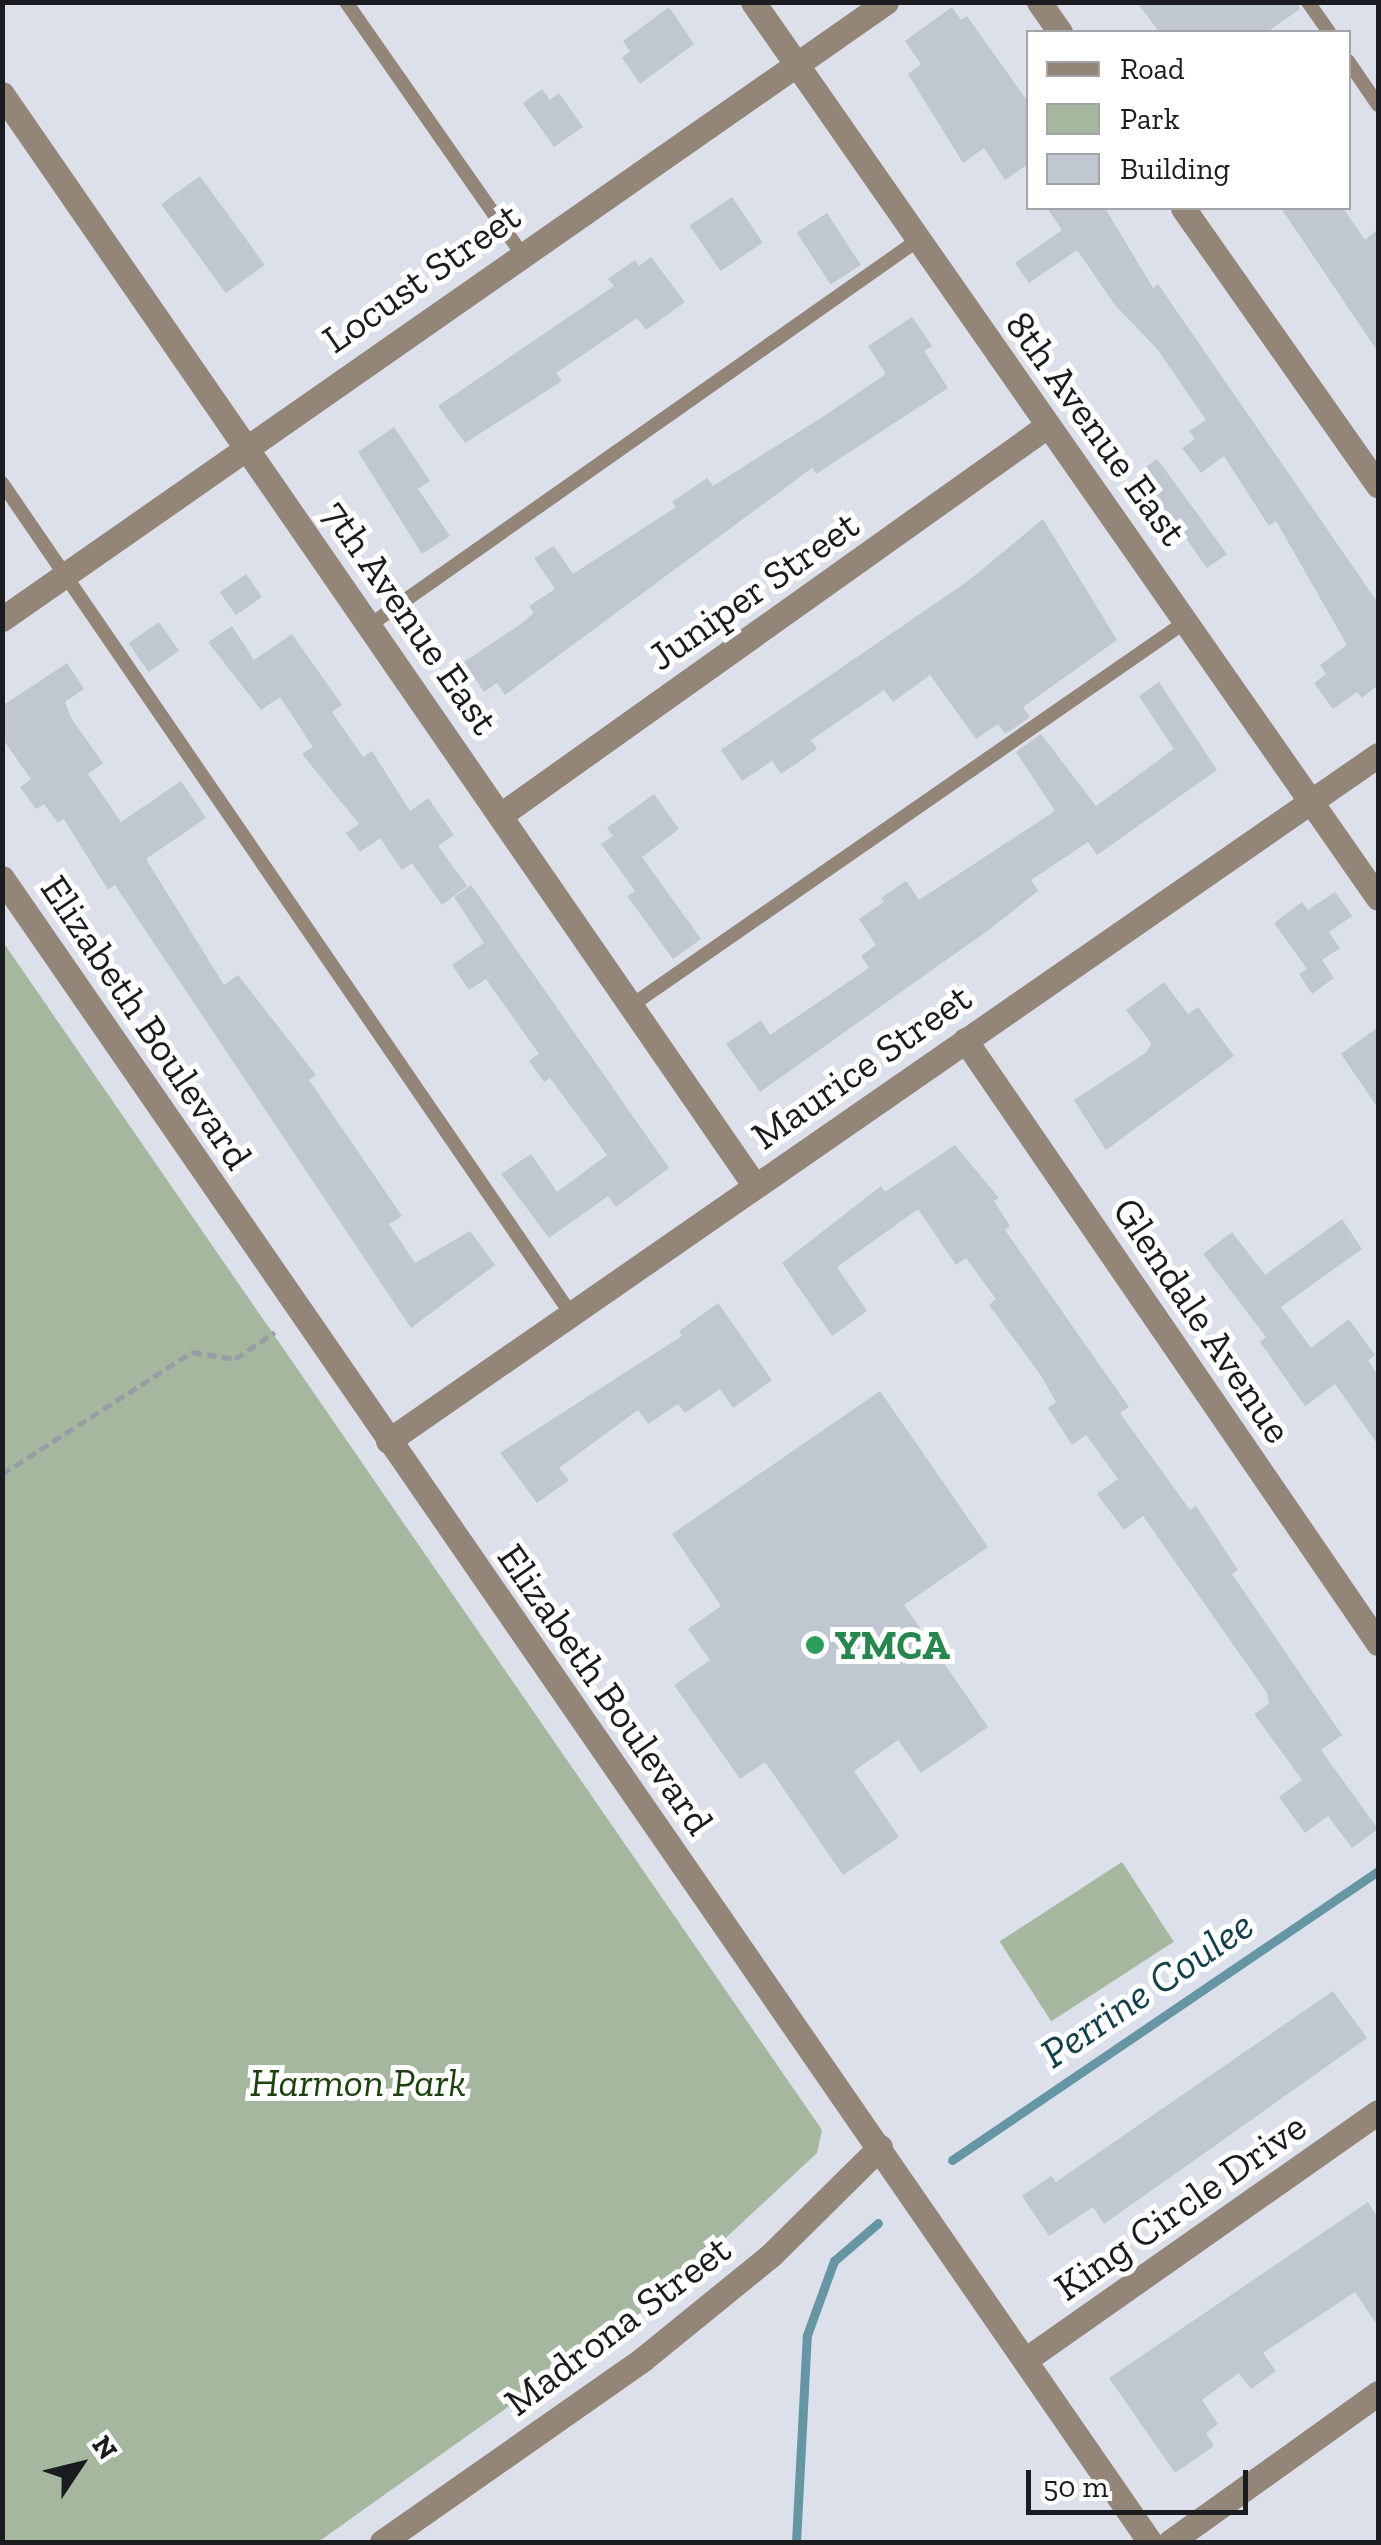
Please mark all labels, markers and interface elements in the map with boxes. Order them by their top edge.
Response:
legend [1026,30,1351,210]
text: Road [1120,51,1185,87]
text: Park [1120,101,1180,137]
text: Building [1120,151,1230,187]
street label: Locust Street [313,191,529,363]
street label: 8th Avenue East [996,301,1198,555]
street label: 7th Avenue East [312,490,510,744]
street label: Juniper Street [638,500,868,680]
street label: Elizabeth Boulevard [31,866,263,1178]
street label: Maurice Street [742,973,980,1159]
street label: Glendale Avenue [1103,1188,1303,1452]
street label: Elizabeth Boulevard [488,1534,724,1844]
place label: YMCA [835,1621,950,1669]
marker: YMCA [804,1634,826,1656]
water label: Perrine Coulee [1031,1899,1263,2079]
park label: Harmon Park [250,2058,466,2106]
street label: King Circle Drive [1045,2102,1315,2310]
street label: Madrona Street [495,2225,739,2425]
north arrow [30,2415,130,2515]
text: N [85,2429,125,2466]
scale bar [1031,2450,1254,2512]
text: 50 m [1043,2469,1108,2505]

